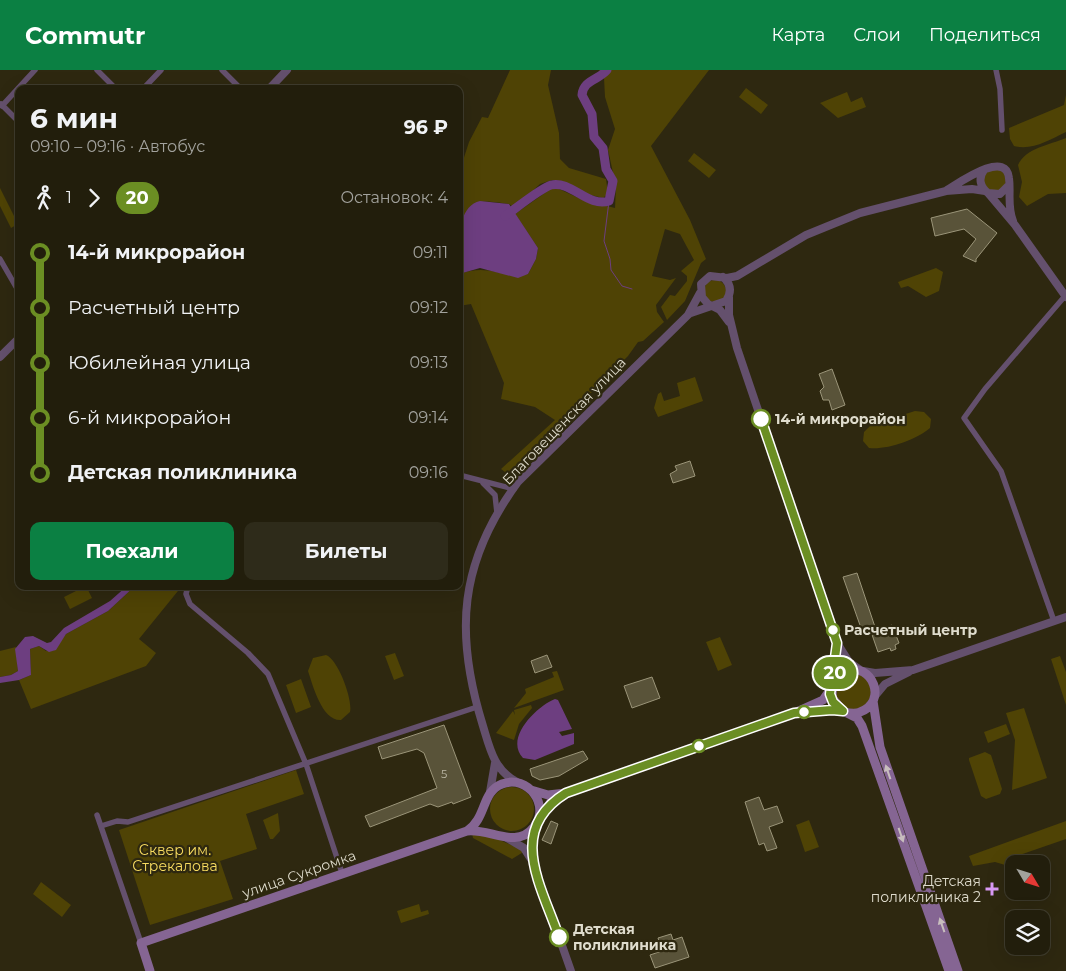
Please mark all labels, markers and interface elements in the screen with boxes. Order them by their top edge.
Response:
text: Commutr [25,21,145,50]
text: Карта [771,24,825,46]
text: Слои [853,24,901,46]
text: Поделиться [929,24,1041,46]
text: 6 мин [30,101,118,135]
text: 96 ₽ [404,116,448,139]
text: 09:10 – 09:16 · Автобус [30,137,205,156]
icon: walk [30,184,58,212]
icon: forward [80,184,108,212]
text: 20 [126,187,149,209]
text: 1 [66,188,72,207]
text: Остановок: 4 [340,188,448,207]
text: 14-й микрорайон [68,241,245,264]
text: 09:11 [413,243,448,262]
text: Расчетный центр [68,296,240,319]
text: 09:12 [409,298,448,317]
text: Юбилейная улица [68,351,251,374]
text: 09:13 [409,353,448,372]
street label: Благовещенская улица [498,353,630,489]
text: 6-й микрорайон [68,406,231,429]
text: 09:14 [408,408,448,427]
marker: 14-й микрорайон [751,409,771,429]
place label: 14-й микрорайон [775,410,906,428]
text: Детская поликлиника [68,461,297,484]
text: 09:16 [409,463,448,482]
button: Поехали [30,522,234,580]
button: Билеты [244,522,448,580]
place label: Расчетный центр [844,621,977,639]
marker: Расчетный центр [826,623,840,637]
line badge: 20 [812,657,858,689]
text: 20 [824,662,846,684]
unlabelled marker [797,705,811,719]
unlabelled marker [692,739,706,753]
one-way arrow [884,764,891,779]
house number: 5 [441,767,447,781]
one-way arrow [897,828,905,843]
park label: Сквер им. Стрекалова [132,841,218,875]
street label: улица Сукромка [239,846,358,902]
north arrow [1005,855,1050,900]
map controls [1005,855,1050,955]
place label: Детская поликлиника 2 [871,872,981,906]
marker: Детская поликлиника 2 [985,882,999,896]
button: layers [1005,910,1050,955]
one-way arrow [938,917,946,932]
place label: Детская поликлиника [573,920,676,954]
marker: Детская поликлиника [549,927,569,947]

